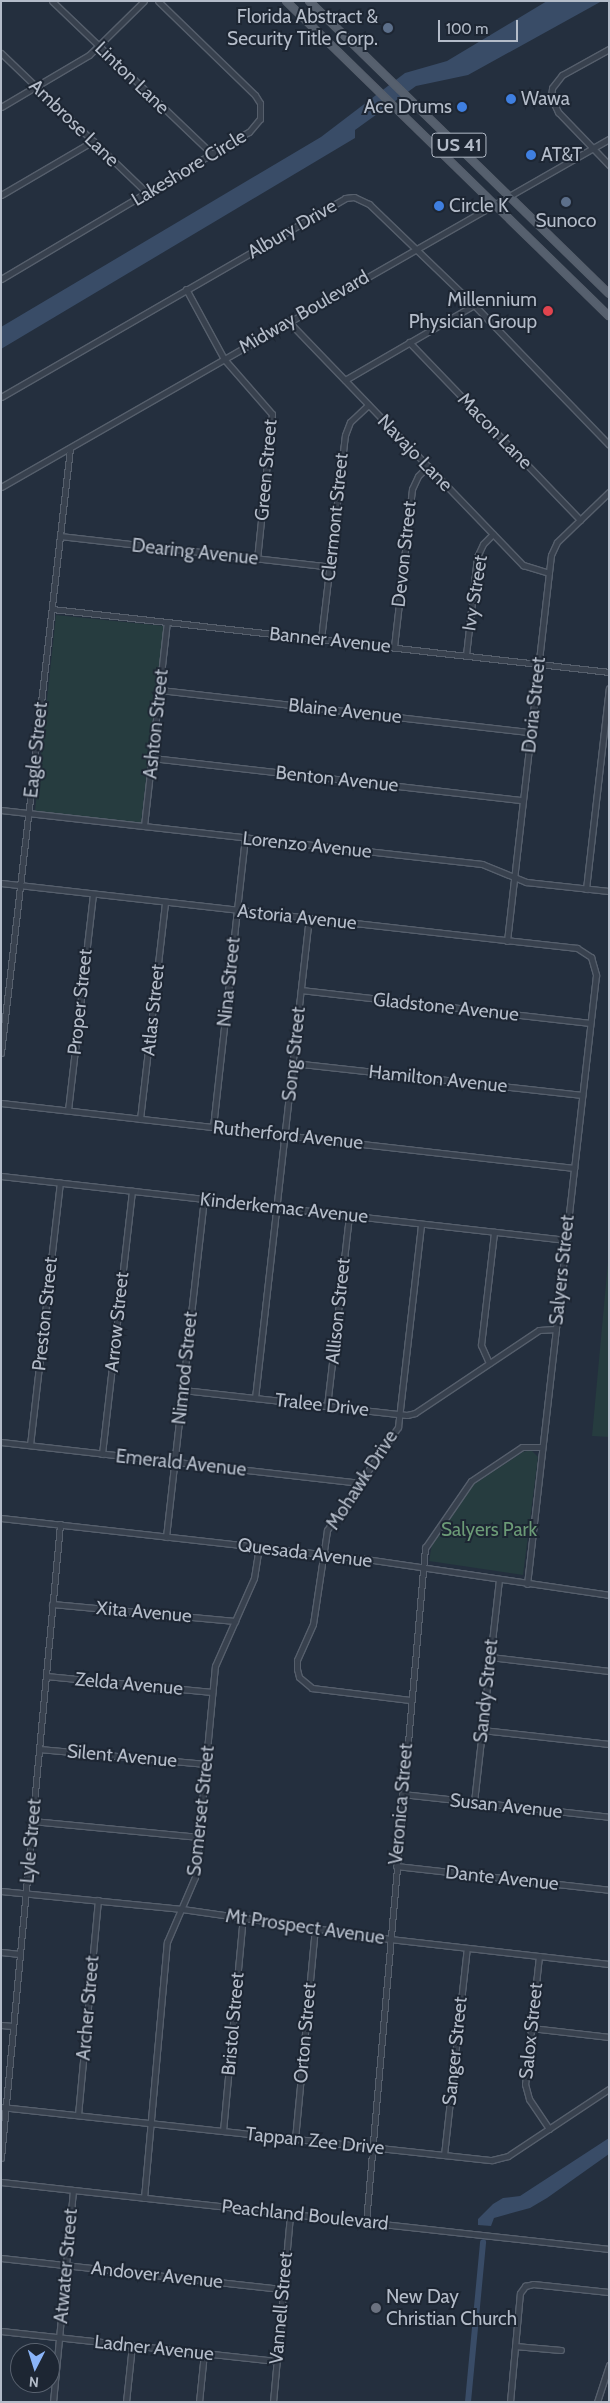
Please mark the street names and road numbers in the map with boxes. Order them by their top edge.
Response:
street label: Linton Lane [90,37,174,119]
street label: Ambrose Lane [24,75,124,171]
street label: Lakeshore Circle [128,125,250,211]
road number: US 41 [430,130,488,160]
street label: Albury Drive [243,194,341,264]
street label: Midway Boulevard [235,265,373,359]
street label: Macon Lane [453,388,537,474]
street label: Navajo Lane [373,410,457,496]
street label: Green Street [250,418,282,522]
street label: Clermont Street [317,452,353,582]
street label: Devon Street [387,500,421,608]
street label: Dearing Avenue [131,534,259,570]
street label: Ivy Street [458,553,492,633]
street label: Banner Avenue [268,622,392,658]
street label: Doria Street [518,656,550,754]
street label: Ashton Street [139,668,173,780]
street label: Blaine Avenue [287,694,403,728]
street label: Eagle Street [20,701,52,799]
street label: Benton Avenue [274,761,400,797]
street label: Lorenzo Avenue [241,827,373,863]
street label: Astoria Avenue [236,899,358,935]
street label: Nina Street [213,936,245,1028]
street label: Proper Street [63,948,97,1056]
street label: Atlas Street [137,963,169,1057]
street label: Gladstone Avenue [372,988,520,1026]
street label: Song Street [278,1006,310,1102]
street label: Hamilton Avenue [368,1060,508,1098]
street label: Rutherford Avenue [212,1116,364,1154]
street label: Kinderkemac Avenue [199,1188,369,1228]
street label: Salyers Street [545,1214,579,1326]
street label: Preston Street [28,1256,62,1372]
street label: Allison Street [321,1257,355,1365]
street label: Arrow Street [100,1271,134,1373]
street label: Nimrod Street [168,1310,202,1426]
street label: Tralee Drive [274,1389,370,1421]
street label: Mohawk Drive [321,1426,403,1534]
street label: Emerald Avenue [115,1445,247,1481]
street label: Quesada Avenue [236,1533,374,1573]
street label: Xita Avenue [95,1596,193,1628]
street label: Sandy Street [469,1638,503,1744]
street label: Zelda Avenue [74,1668,184,1700]
street label: Silent Avenue [66,1740,178,1772]
street label: Veronica Street [384,1742,418,1866]
street label: Somerset Street [183,1745,219,1877]
street label: Susan Avenue [449,1789,563,1823]
street label: Lyle Street [16,1798,46,1884]
street label: Dante Avenue [444,1861,560,1895]
street label: Mt Prospect Avenue [224,1905,386,1949]
street label: Archer Street [72,1955,104,2061]
street label: Bristol Street [217,1971,249,2077]
street label: Orton Street [289,1982,321,2084]
street label: Salox Street [515,1982,547,2080]
street label: Sanger Street [438,1996,472,2106]
street label: Tappan Zee Drive [244,2122,386,2160]
street label: Peachland Boulevard [220,2195,390,2235]
street label: Atwater Street [50,2208,82,2324]
street label: Vannell Street [265,2251,297,2365]
street label: Andover Avenue [90,2257,224,2293]
street label: Ladner Avenue [93,2330,215,2366]

